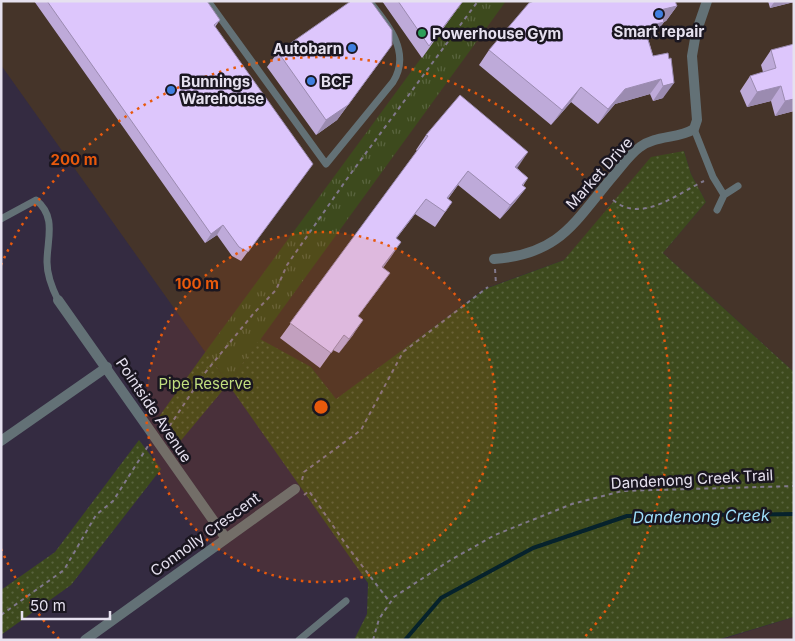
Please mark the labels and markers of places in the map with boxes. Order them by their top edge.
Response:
marker: Smart repair [653,8,665,20]
place label: Smart repair [614,22,704,41]
place label: Powerhouse Gym [432,24,561,43]
marker: Powerhouse Gym [416,27,428,39]
place label: Autobarn [273,39,342,58]
marker: Autobarn [346,42,358,54]
place label: Bunnings Warehouse [181,72,264,108]
place label: BCF [321,72,351,91]
marker: BCF [305,75,317,87]
marker: Bunnings Warehouse [165,84,177,96]
centre of rings [312,398,330,416]

